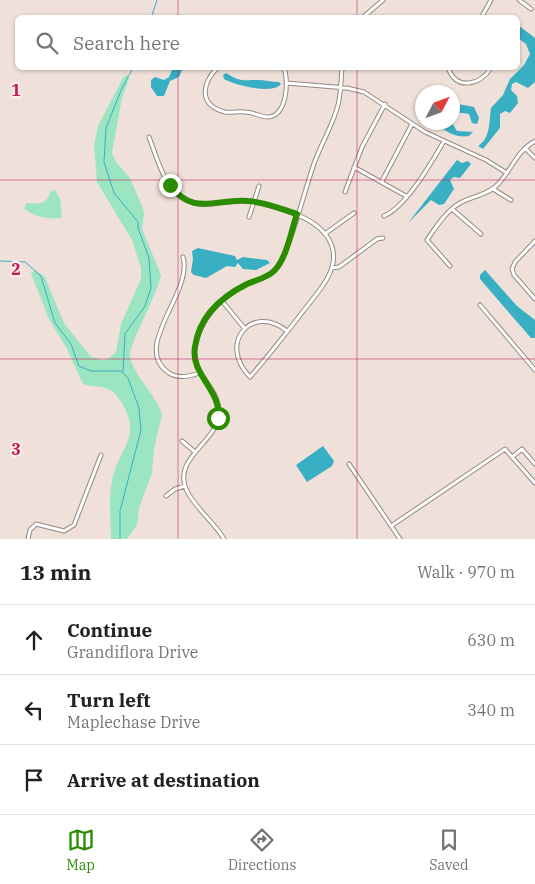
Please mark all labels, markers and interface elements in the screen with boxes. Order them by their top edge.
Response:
search box [15,15,520,70]
icon: search [33,29,61,57]
text: Search here [73,31,180,55]
text: 1 [11,80,21,100]
north arrow [415,85,460,130]
route end [159,174,182,197]
text: 2 [11,259,21,279]
route start [207,407,230,430]
text: 3 [11,439,21,459]
text: 13 min [20,558,91,586]
text: Walk · 970 m [417,562,515,582]
text: Continue [67,618,152,642]
icon: ahead [20,626,48,654]
text: 630 m [467,630,515,650]
text: Grandiflora Drive [67,642,198,662]
text: Turn left [67,688,150,712]
icon: left [20,696,48,724]
text: 340 m [467,700,515,720]
text: Maplechase Drive [67,712,200,732]
icon: arrive [20,766,48,794]
text: Arrive at destination [67,768,260,792]
tab: Map [67,826,95,874]
tab: Directions [228,826,296,874]
tab: Saved [429,826,468,874]

